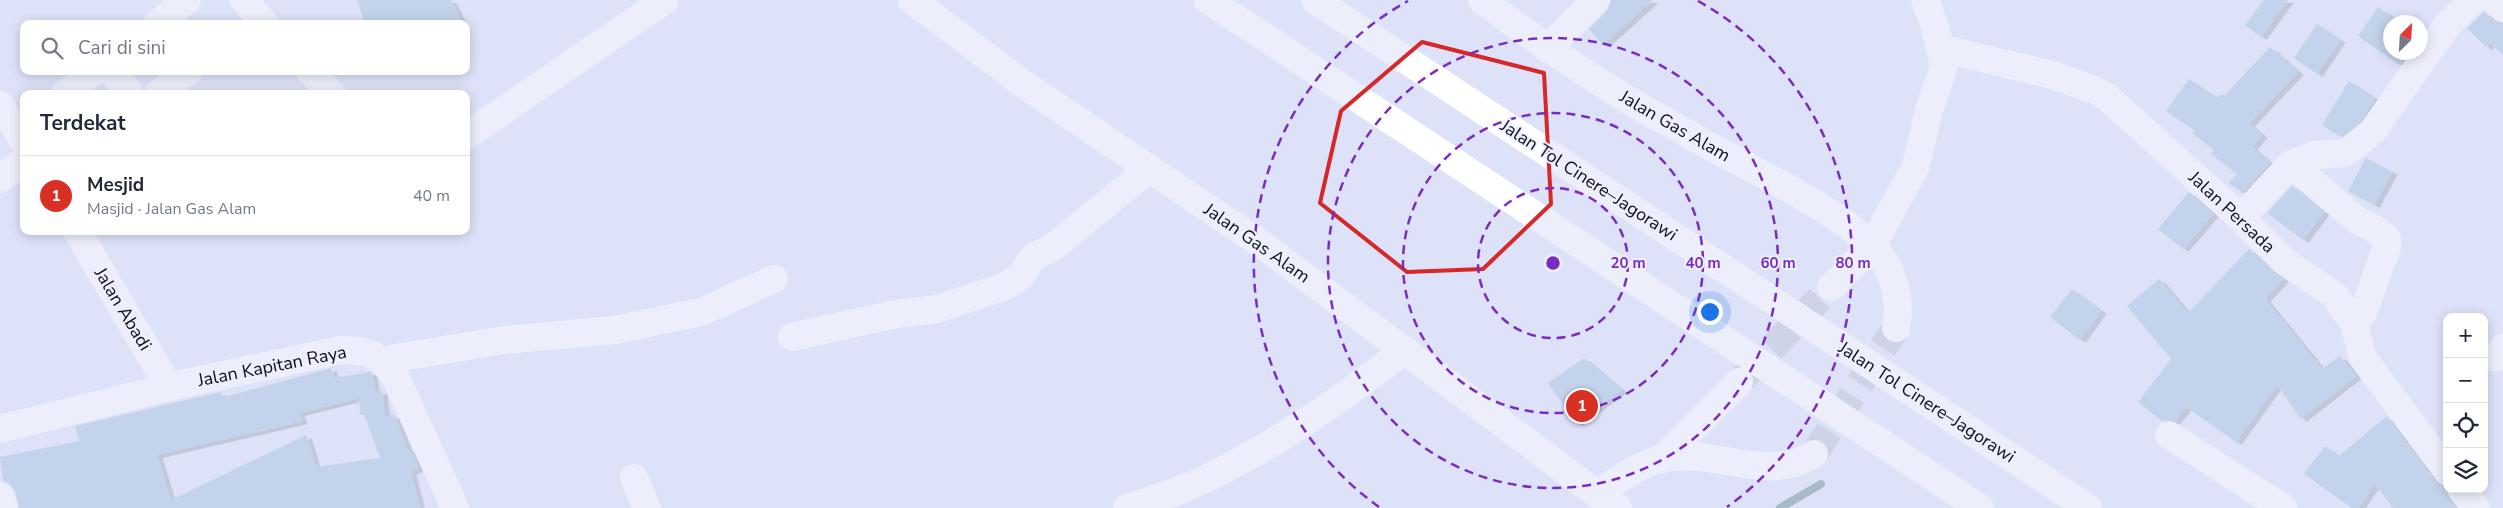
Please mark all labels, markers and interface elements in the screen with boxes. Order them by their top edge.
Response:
north arrow [2383,15,2428,60]
search box [20,20,470,75]
icon: search [38,34,66,62]
text: Cari di sini [78,35,166,61]
street label: Jalan Gas Alam [1614,84,1735,167]
text: Terdekat [40,109,126,137]
street label: Jalan Tol Cinere–Jagorawi [1495,113,1682,246]
street label: Jalan Persada [2183,165,2280,258]
text: Mesjid [87,172,144,198]
text: 1 [51,185,61,207]
text: 40 m [413,185,450,207]
street label: Jalan Gas Alam [1198,197,1315,289]
text: Masjid · Jalan Gas Alam [87,198,256,220]
text: 20 m [1610,253,1646,273]
text: 40 m [1685,253,1721,273]
text: 60 m [1760,253,1796,273]
text: 80 m [1835,253,1871,273]
centre of rings [1544,254,1562,272]
street label: Jalan Abadi [88,262,157,355]
your location [1697,299,1723,325]
map controls [2443,313,2488,493]
button: + [2443,313,2488,358]
street label: Jalan Tol Cinere–Jagorawi [1833,335,2020,468]
street label: Jalan Kapitan Raya [194,340,349,392]
button: − [2443,358,2488,403]
pin: 1 [1566,387,1598,425]
button: locate [2443,403,2488,448]
button: layers [2443,448,2488,493]

